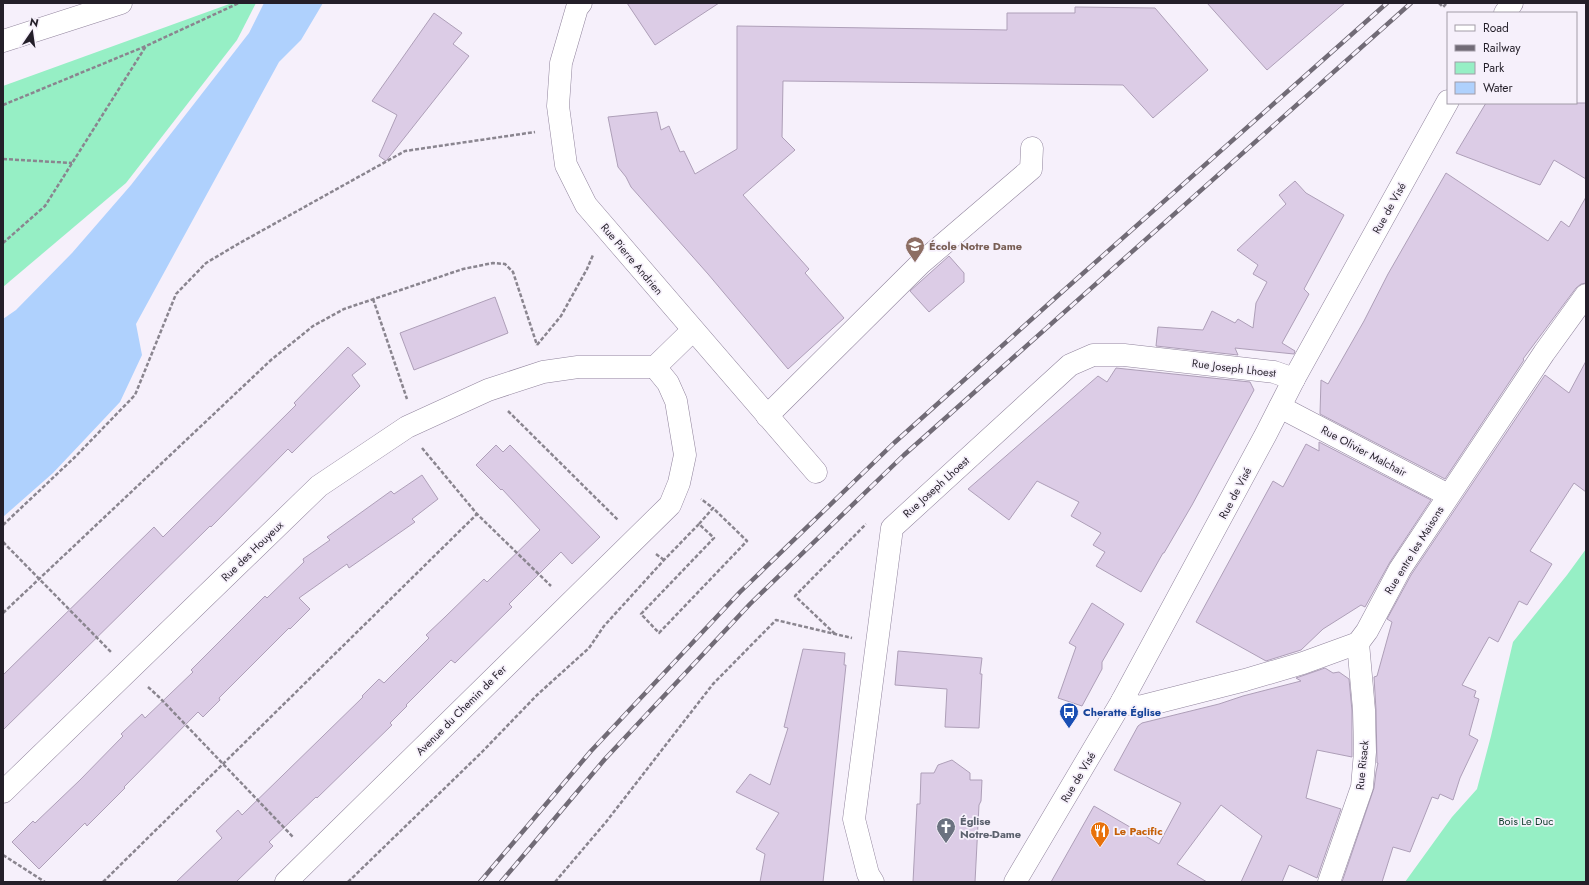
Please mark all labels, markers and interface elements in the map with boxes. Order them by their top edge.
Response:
north arrow [12,12,52,52]
legend [1447,12,1577,104]
text: N [28,13,40,31]
text: Road [1483,19,1509,37]
text: Railway [1483,39,1521,57]
text: Park [1483,59,1505,77]
text: Water [1483,79,1514,97]
street label: Rue de Visé [1368,179,1410,237]
street label: Rue Pierre Andrien [597,220,667,298]
school or university icon: École Notre Dame [904,235,926,263]
place label: École Notre Dame [929,238,1022,254]
street label: Rue Joseph Lhoest [1191,355,1277,381]
street label: Rue Olivier Malchair [1318,422,1410,480]
street label: Rue Joseph Lhoest [899,453,973,521]
street label: Rue de Visé [1215,464,1255,522]
street label: Rue entre les Maisons [1380,502,1448,597]
street label: Rue des Houyeux [217,517,287,585]
street label: Avenue du Chemin de Fer [412,661,510,759]
bus stop icon: Cheratte Église [1058,701,1080,729]
place label: Cheratte Église [1083,704,1161,720]
street label: Rue Risack [1351,739,1373,791]
street label: Rue de Visé [1057,748,1100,805]
place label: Église Notre-Dame [960,813,1021,842]
park label: Bois Le Duc [1498,813,1554,829]
church icon: Église Notre-Dame [935,816,957,844]
restaurant icon: Le Pacific [1089,820,1111,848]
place label: Le Pacific [1114,823,1163,839]

